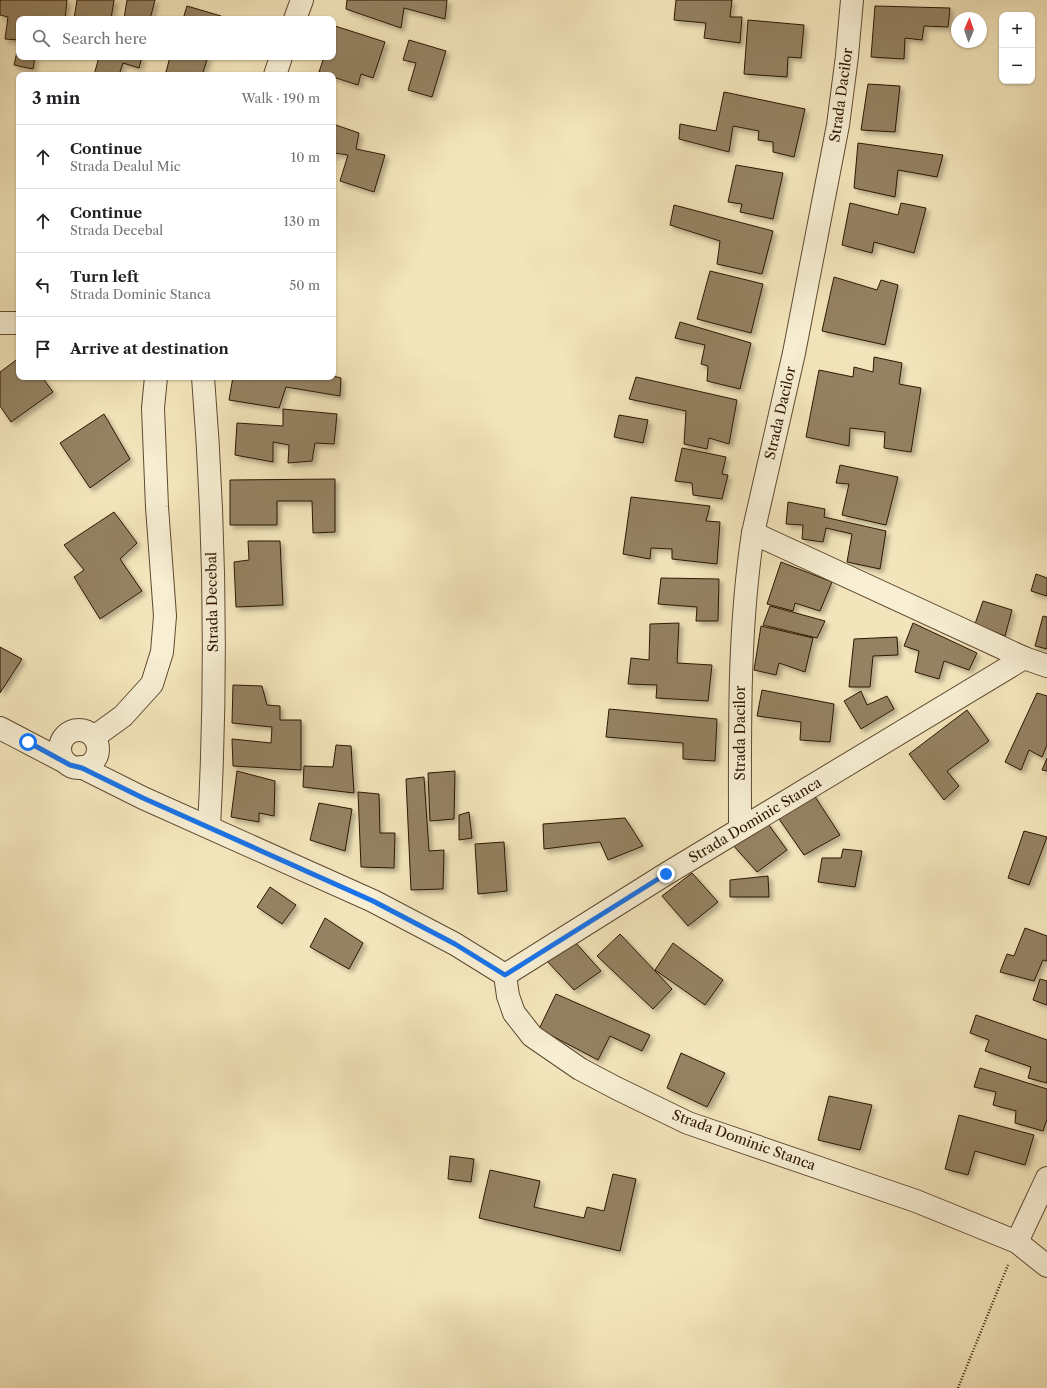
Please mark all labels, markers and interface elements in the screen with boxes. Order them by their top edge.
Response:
north arrow [951,12,987,48]
map controls [999,12,1035,84]
button: + [999,12,1035,48]
search box [16,16,336,60]
icon: search [30,27,52,49]
text: Search here [62,29,147,48]
street label: Strada Dacilor [825,47,857,143]
button: − [999,48,1035,84]
text: 3 min [32,88,81,108]
text: Walk · 190 m [241,90,320,106]
text: Continue [70,139,142,158]
icon: ahead [32,146,54,168]
text: 10 m [291,149,320,165]
text: Strada Dealul Mic [70,158,181,174]
text: Continue [70,203,142,222]
icon: ahead [32,210,54,232]
text: 130 m [284,213,320,229]
text: Strada Decebal [70,222,163,238]
text: Turn left [70,267,139,286]
icon: left [32,274,54,296]
text: 50 m [289,277,320,293]
text: Strada Dominic Stanca [70,286,211,302]
icon: arrive [32,338,54,360]
text: Arrive at destination [70,339,229,358]
street label: Strada Dacilor [761,365,799,461]
street label: Strada Decebal [202,552,222,652]
street label: Strada Dacilor [731,685,749,781]
route start [19,733,37,751]
street label: Strada Dominic Stanca [685,773,825,867]
route end [657,865,675,883]
street label: Strada Dominic Stanca [670,1106,819,1175]

